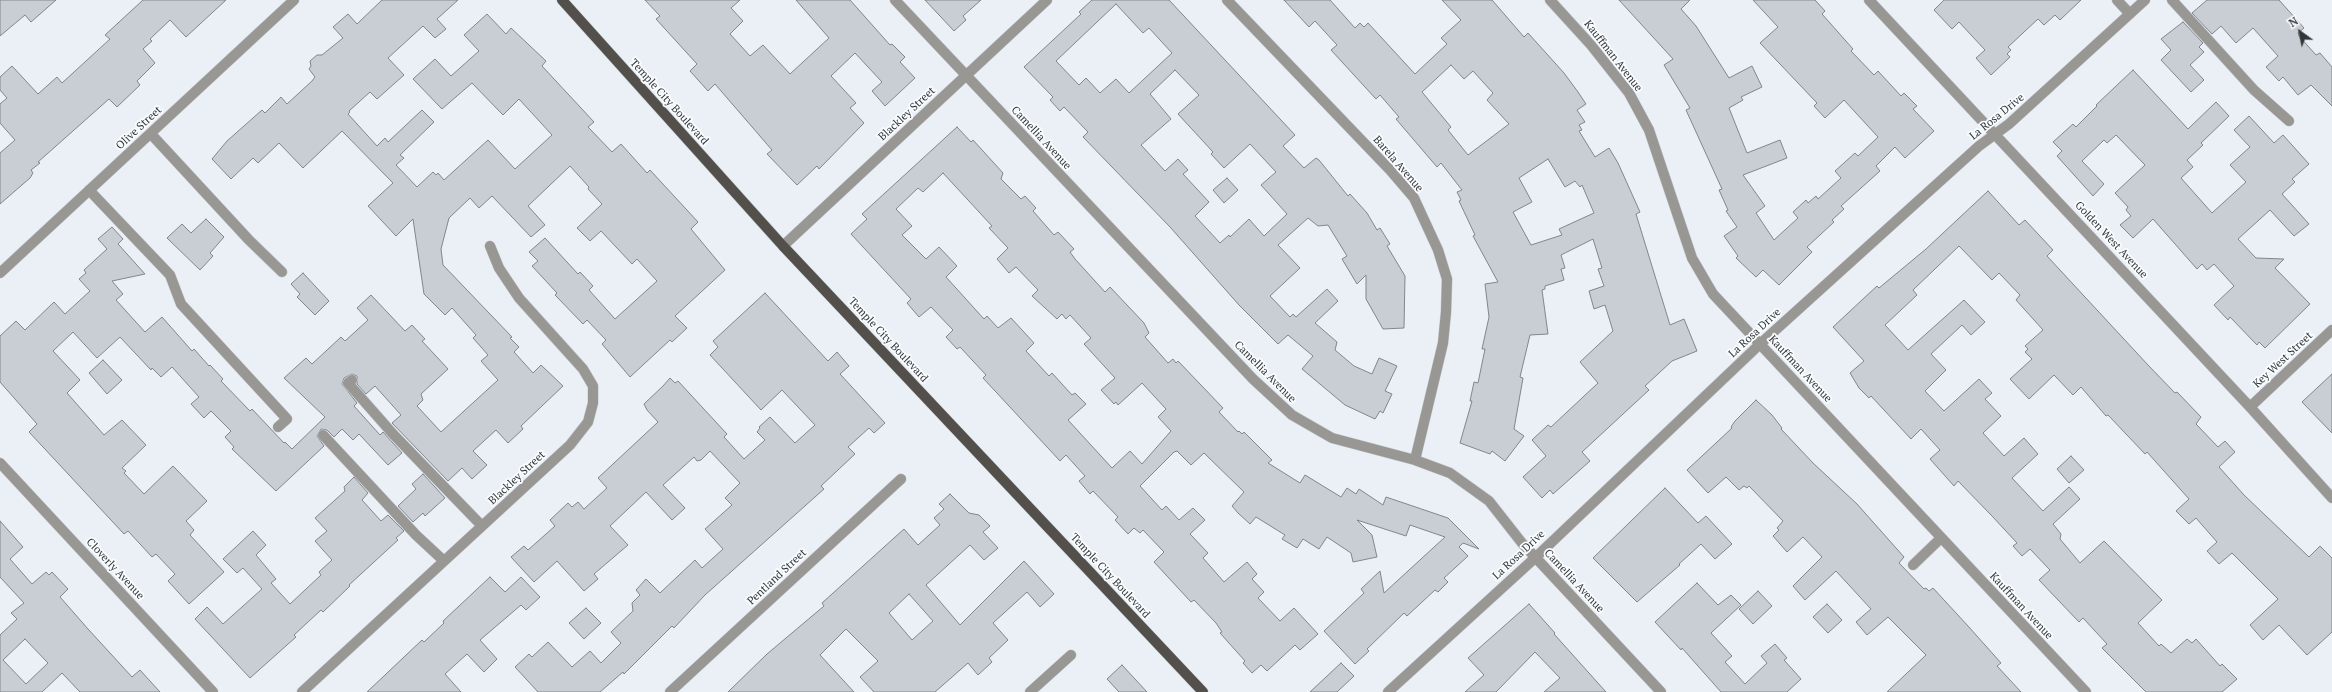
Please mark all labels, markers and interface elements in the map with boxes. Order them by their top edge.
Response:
north arrow [2280,12,2320,52]
text: N [2286,14,2301,30]
street label: Kauffman Avenue [1581,18,1645,94]
street label: Temple City Boulevard [627,56,711,148]
street label: Blackley Street [876,84,938,144]
street label: La Rosa Drive [1967,91,2027,143]
street label: Olive Street [113,103,165,153]
street label: Camellia Avenue [1008,104,1074,172]
street label: Barela Avenue [1370,133,1426,195]
street label: Golden West Avenue [2072,199,2150,281]
street label: Temple City Boulevard [845,295,931,385]
street label: La Rosa Drive [1726,306,1784,360]
street label: Key West Street [2251,329,2315,391]
street label: Kauffman Avenue [1766,333,1834,405]
street label: Camellia Avenue [1231,338,1299,406]
street label: Blackley Street [486,448,548,508]
street label: La Rosa Drive [1490,528,1548,582]
street label: Temple City Boulevard [1067,531,1153,621]
street label: Cloverly Avenue [83,536,147,602]
street label: Pentland Street [745,546,809,608]
street label: Camellia Avenue [1541,547,1607,615]
street label: Kauffman Avenue [1987,570,2055,642]

